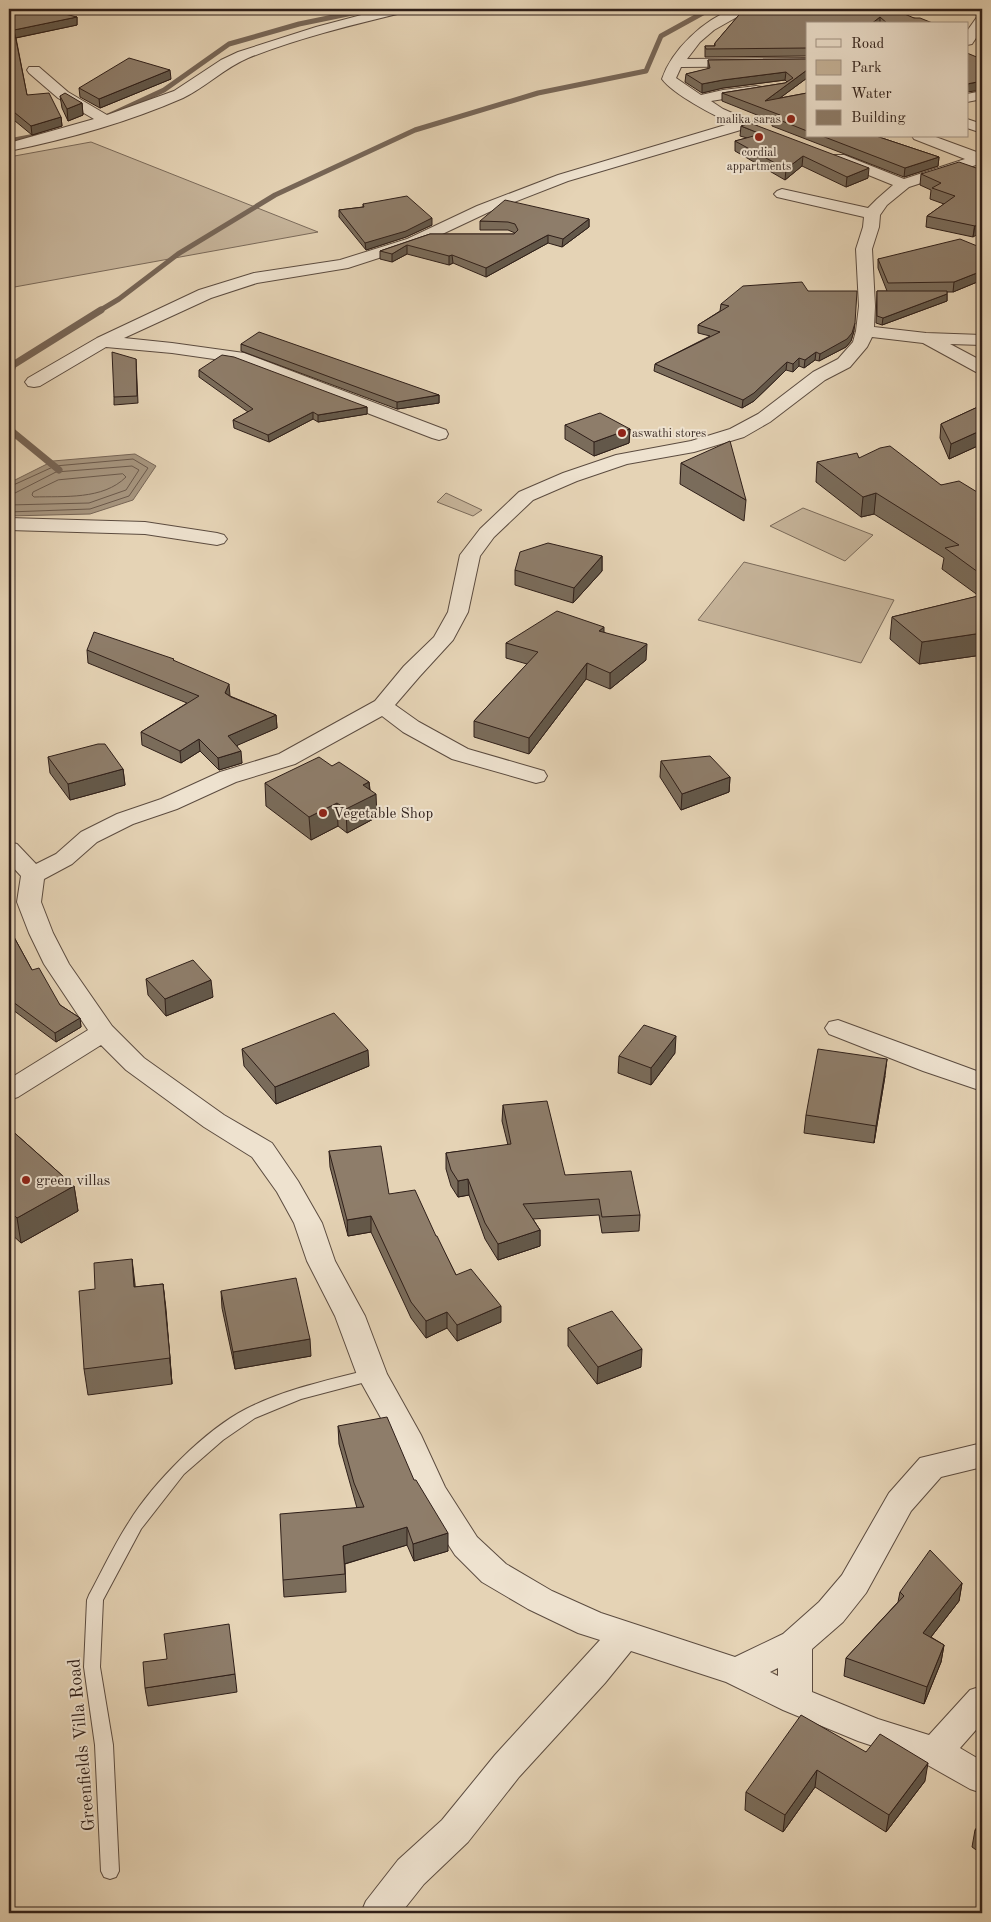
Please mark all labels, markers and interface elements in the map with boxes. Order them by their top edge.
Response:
legend [806,22,968,138]
text: Road [851,37,885,52]
text: Park [851,61,882,76]
text: Water [851,87,892,102]
text: Building [851,111,906,126]
marker: malika saras [785,113,797,125]
place label: malika saras [716,114,781,126]
marker: cordial appartments [753,131,765,143]
place label: cordial appartments [727,147,791,173]
marker: aswathi stores [616,427,628,439]
place label: aswathi stores [632,428,706,440]
marker: Vegetable Shop [317,807,329,819]
place label: Vegetable Shop [333,807,433,822]
marker: green villas [20,1174,32,1186]
place label: green villas [36,1174,110,1189]
street label: Greenfields Villa Road [65,1658,99,1832]

